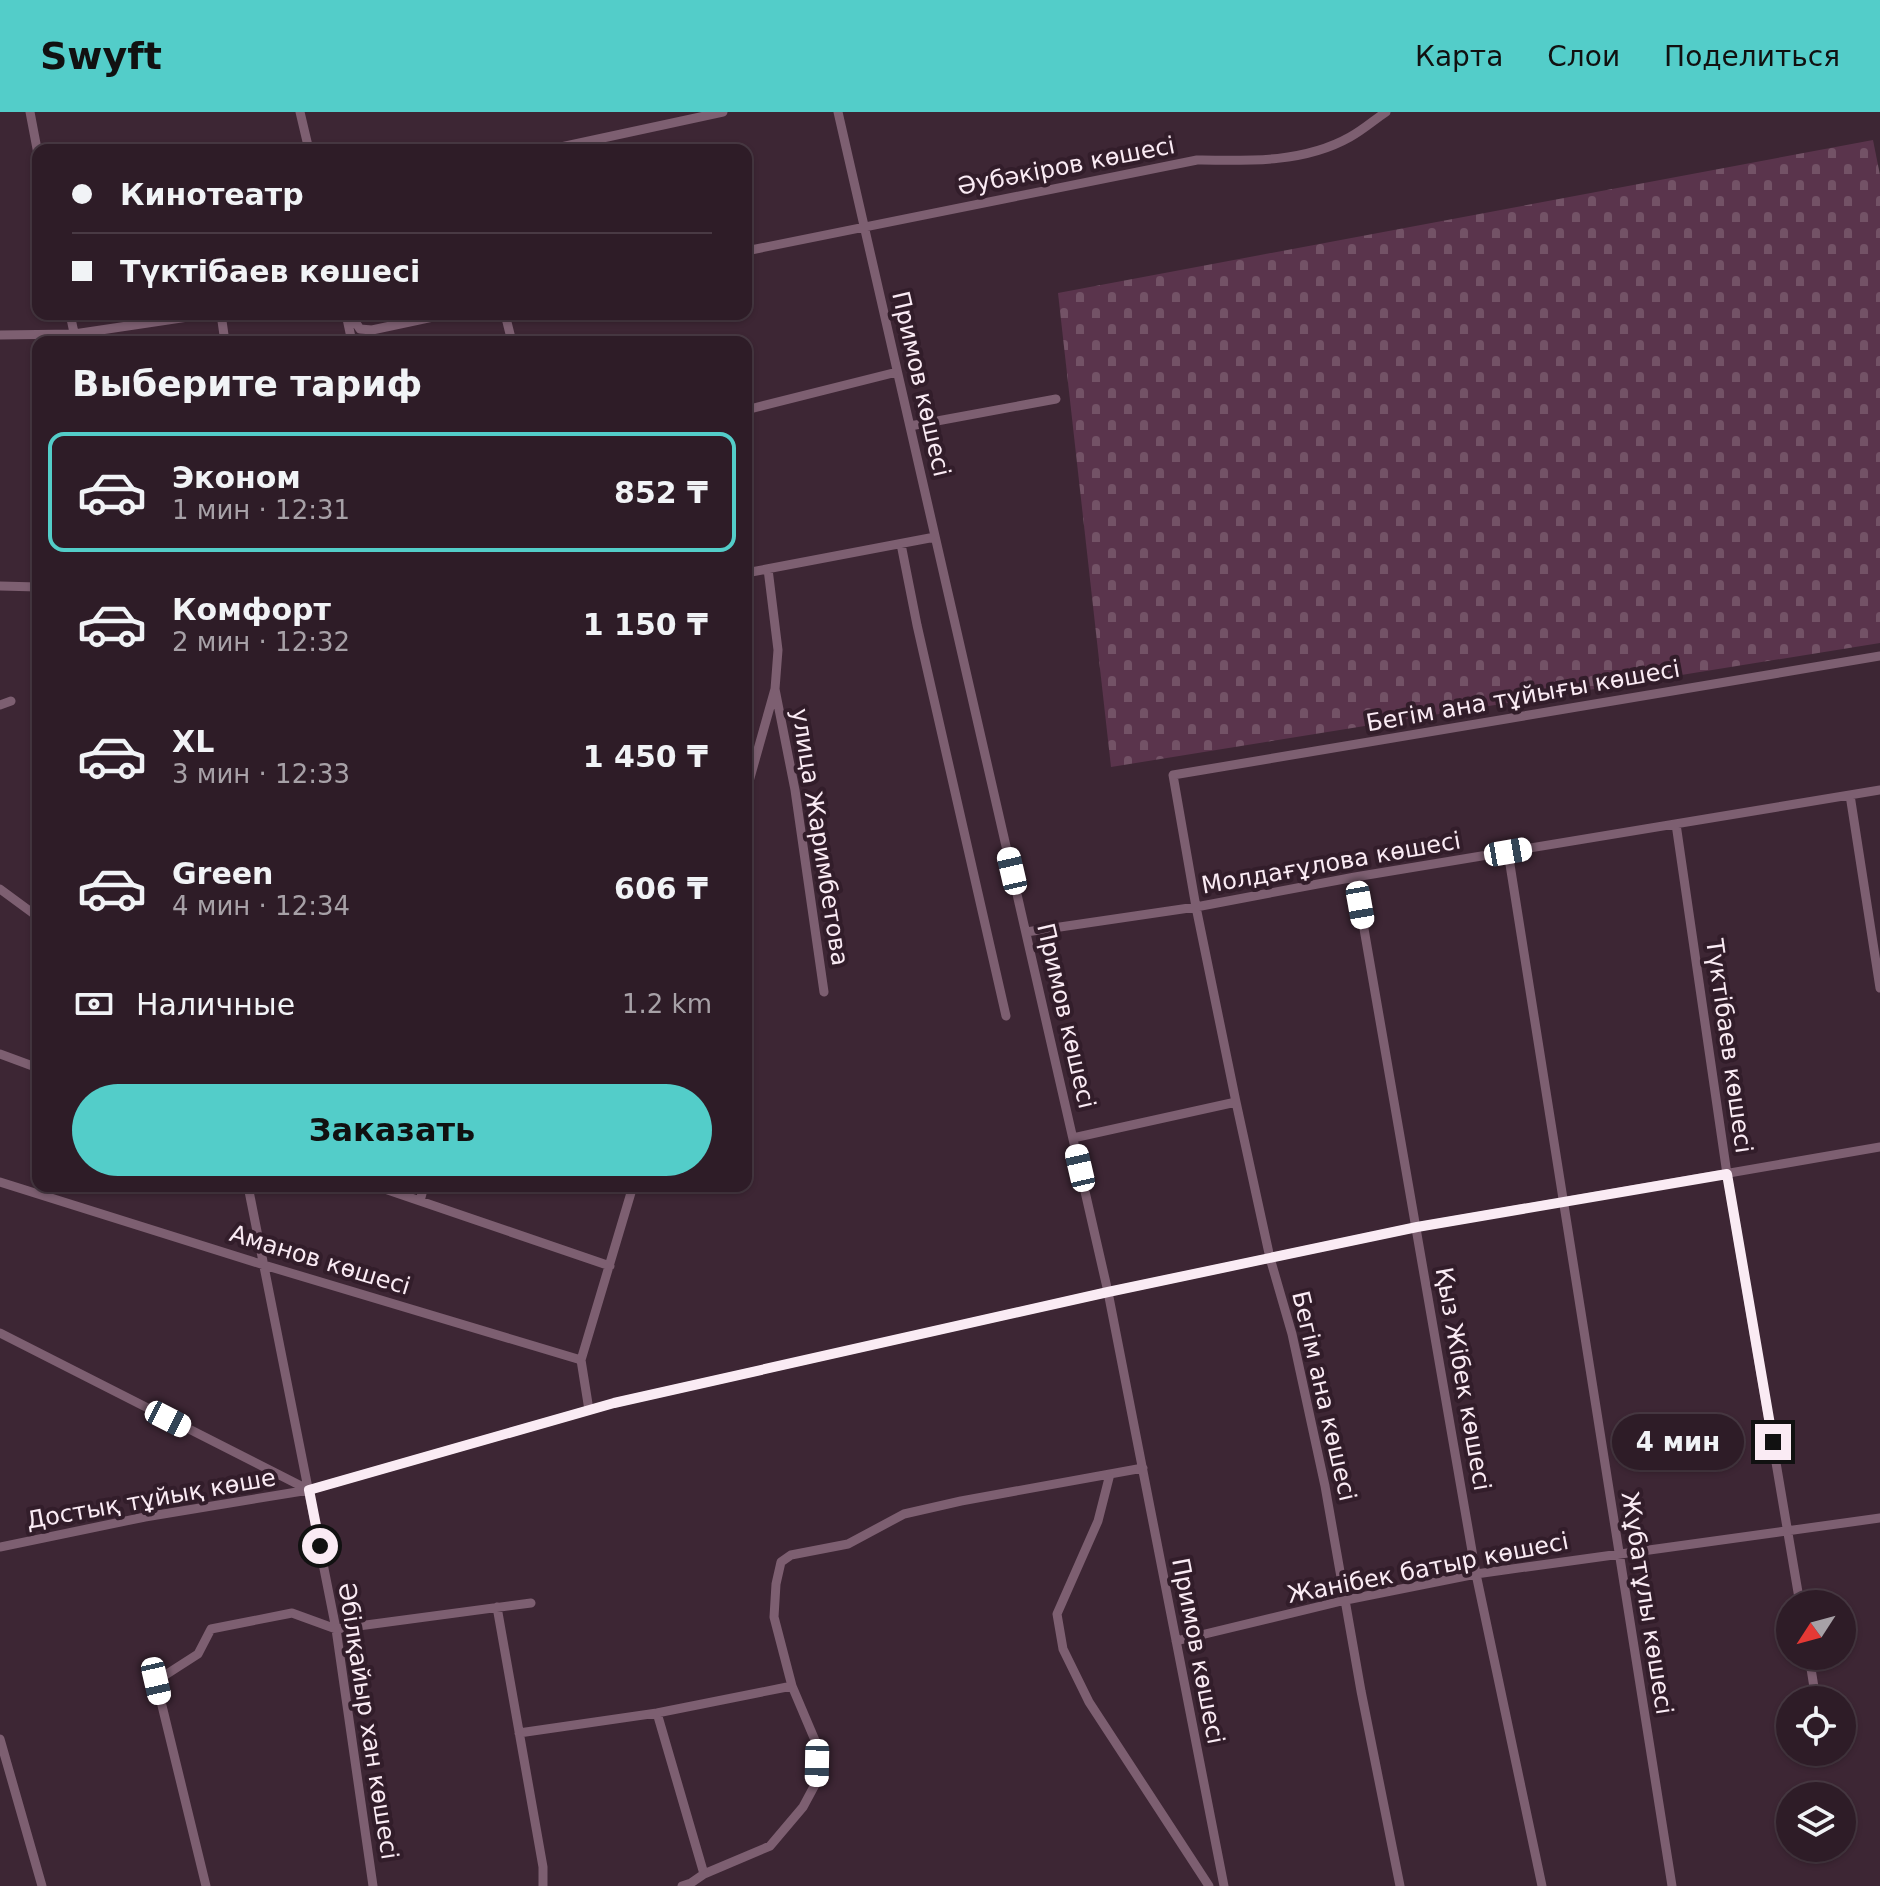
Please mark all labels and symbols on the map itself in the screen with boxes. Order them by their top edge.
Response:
street label: Әубәкіров көшесі [955,131,1177,201]
street label: Примов көшесі [886,289,956,479]
street label: Бегім ана тұйығы көшесі [1364,655,1682,737]
street label: улица Жаримбетова [786,706,854,968]
street label: Молдағұлова көшесі [1199,826,1463,900]
car [1482,836,1534,868]
car [995,845,1029,897]
car [1344,879,1376,931]
street label: Примов көшесі [1031,921,1101,1111]
street label: Түктібаев көшесі [1700,936,1758,1155]
car [1063,1142,1097,1194]
street label: Аманов көшесі [226,1219,414,1301]
street label: Қыз Жібек көшесі [1430,1265,1496,1493]
street label: Бегім ана көшесі [1286,1288,1362,1504]
car [141,1397,195,1441]
callout: 4 мин [1613,1414,1745,1470]
route end [1755,1424,1791,1460]
street label: Достық тұйық көше [24,1463,278,1535]
street label: Жұбатұлы көшесі [1616,1489,1678,1717]
street label: Жанібек батыр көшесі [1285,1527,1571,1609]
route start [302,1528,338,1564]
street label: Примов көшесі [1166,1555,1230,1747]
street label: Әбілқайыр хан көшесі [332,1580,404,1862]
north arrow [1776,1590,1856,1670]
car [139,1655,173,1707]
car [805,1739,829,1787]

